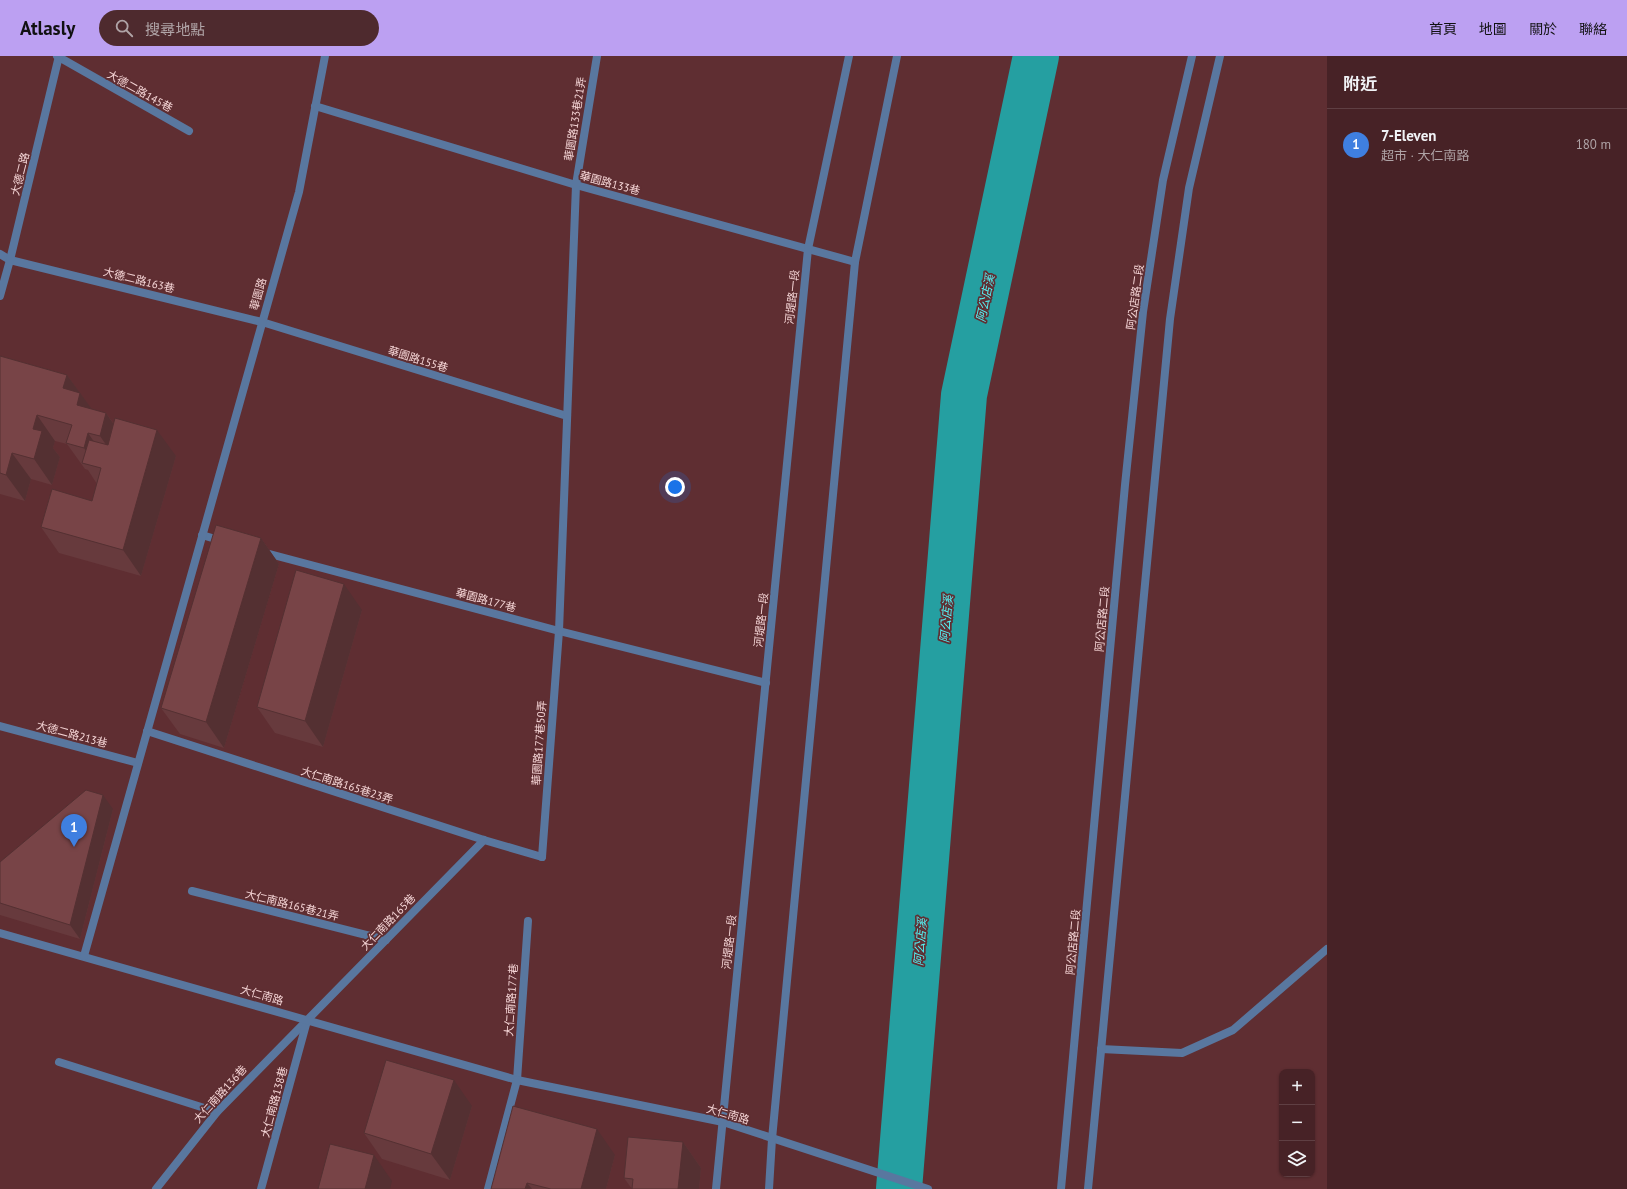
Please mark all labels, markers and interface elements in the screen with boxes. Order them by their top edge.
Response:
search box [99,10,379,46]
text: Atlasly [20,16,75,40]
icon: search [113,17,135,39]
text: 搜尋地點 [145,20,205,39]
text: 首頁 [1429,20,1457,38]
text: 地圖 [1479,20,1507,38]
text: 關於 [1529,20,1557,38]
text: 聯絡 [1579,20,1607,38]
street label: 大德二路145巷 [105,67,175,115]
text: 附近 [1343,73,1377,95]
street label: 華園路133巷21弄 [561,76,589,162]
text: 7-Eleven [1381,126,1436,145]
text: 1 [1352,136,1360,153]
text: 180 m [1576,136,1611,153]
text: 超市 · 大仁南路 [1381,147,1469,164]
street label: 大德二路 [8,151,32,197]
street label: 華園路133巷 [578,168,642,198]
street label: 阿公店路二段 [1123,263,1147,331]
street label: 大德二路163巷 [102,264,176,296]
street label: 河堤路一段 [782,269,802,325]
water label: 阿公店溪 [973,271,998,323]
street label: 華園路 [247,276,269,312]
street label: 華園路155巷 [386,343,450,375]
your location [665,477,685,497]
street label: 華園路177巷 [454,585,518,615]
street label: 阿公店路二段 [1092,586,1112,652]
street label: 河堤路一段 [751,592,771,648]
water label: 阿公店溪 [936,592,956,644]
street label: 華園路177巷50弄 [529,700,549,786]
street label: 大德二路213巷 [35,718,109,750]
street label: 大仁南路165巷23弄 [299,764,395,806]
pin: 1 [61,814,87,847]
street label: 大仁南路165巷21弄 [244,887,340,923]
street label: 大仁南路165巷 [358,891,418,953]
street label: 阿公店路二段 [1063,909,1083,975]
street label: 河堤路一段 [719,914,739,970]
water label: 阿公店溪 [910,915,930,967]
street label: 大仁南路177巷 [501,963,521,1037]
street label: 大仁南路 [239,982,285,1008]
street label: 大仁南路136巷 [190,1062,250,1126]
street label: 大仁南路138巷 [258,1065,290,1139]
map controls [1279,1069,1315,1177]
button: + [1279,1069,1315,1105]
street label: 大仁南路 [705,1101,751,1127]
button: − [1279,1105,1315,1141]
button: layers [1279,1141,1315,1177]

